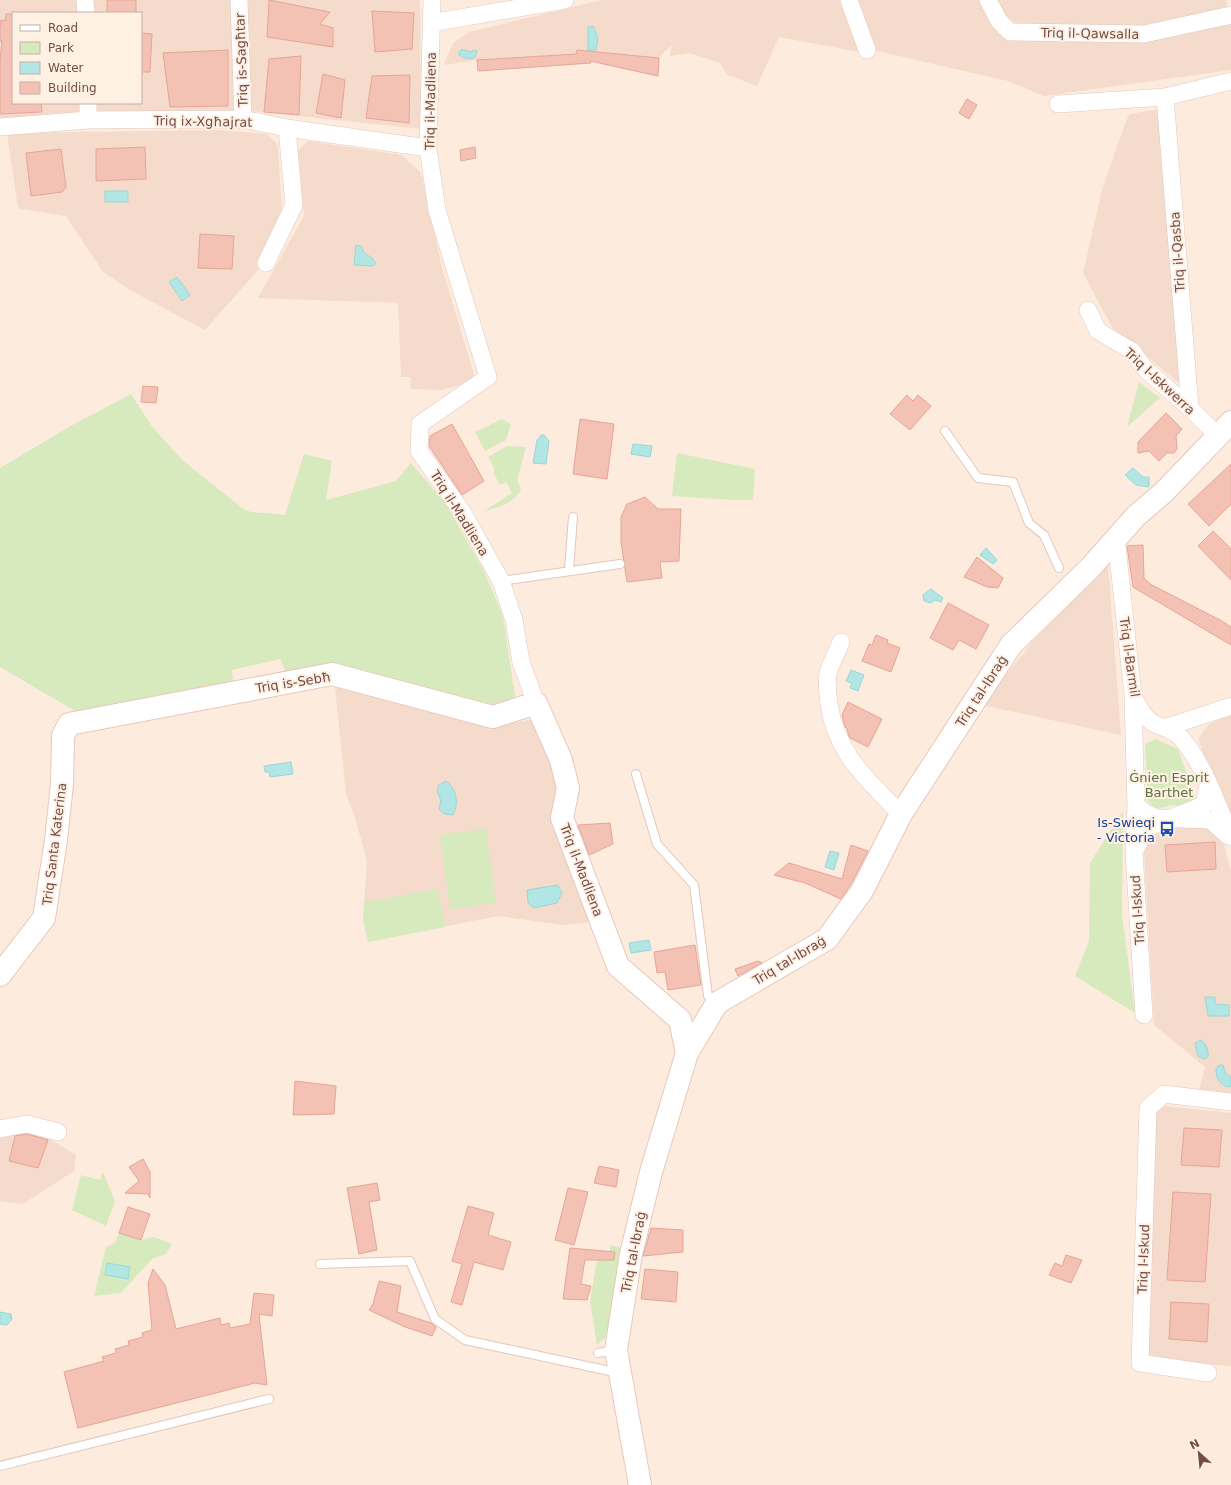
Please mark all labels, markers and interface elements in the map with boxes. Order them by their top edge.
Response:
legend [12,12,142,104]
street label: Triq is-Sagħtar [232,12,251,108]
text: Road [48,21,78,35]
street label: Triq il-Qawsalla [1040,25,1139,42]
text: Park [48,41,74,55]
street label: Triq il-Madliena [422,52,439,151]
text: Water [48,61,84,75]
text: Building [48,81,97,95]
street label: Triq ix-Xgħajrat [152,113,253,130]
street label: Triq il-Qasba [1167,211,1188,294]
street label: Triq l-Iskwerra [1121,344,1198,418]
street label: Triq il-Madliena [427,467,492,559]
street label: Triq il-Barmil [1116,615,1143,698]
street label: Triq tal-Ibraġ [952,653,1010,731]
street label: Triq is-Sebħ [253,669,332,696]
park label: Ġnien Esprit Barthet [1129,769,1209,800]
street label: Triq Santa Katerina [39,782,69,907]
place label: Is-Swieqi - Victoria [1097,815,1155,845]
bus stop icon: Is-Swieqi - Victoria [1158,820,1176,838]
street label: Triq il-Madliena [557,821,606,919]
street label: Triq l-Iskud [1128,875,1147,946]
street label: Triq tal-Ibraġ [749,933,828,989]
street label: Triq tal-Ibraġ [618,1210,649,1295]
street label: Triq l-Iskud [1135,1224,1152,1295]
north arrow [1179,1433,1219,1473]
text: N [1188,1437,1202,1452]

